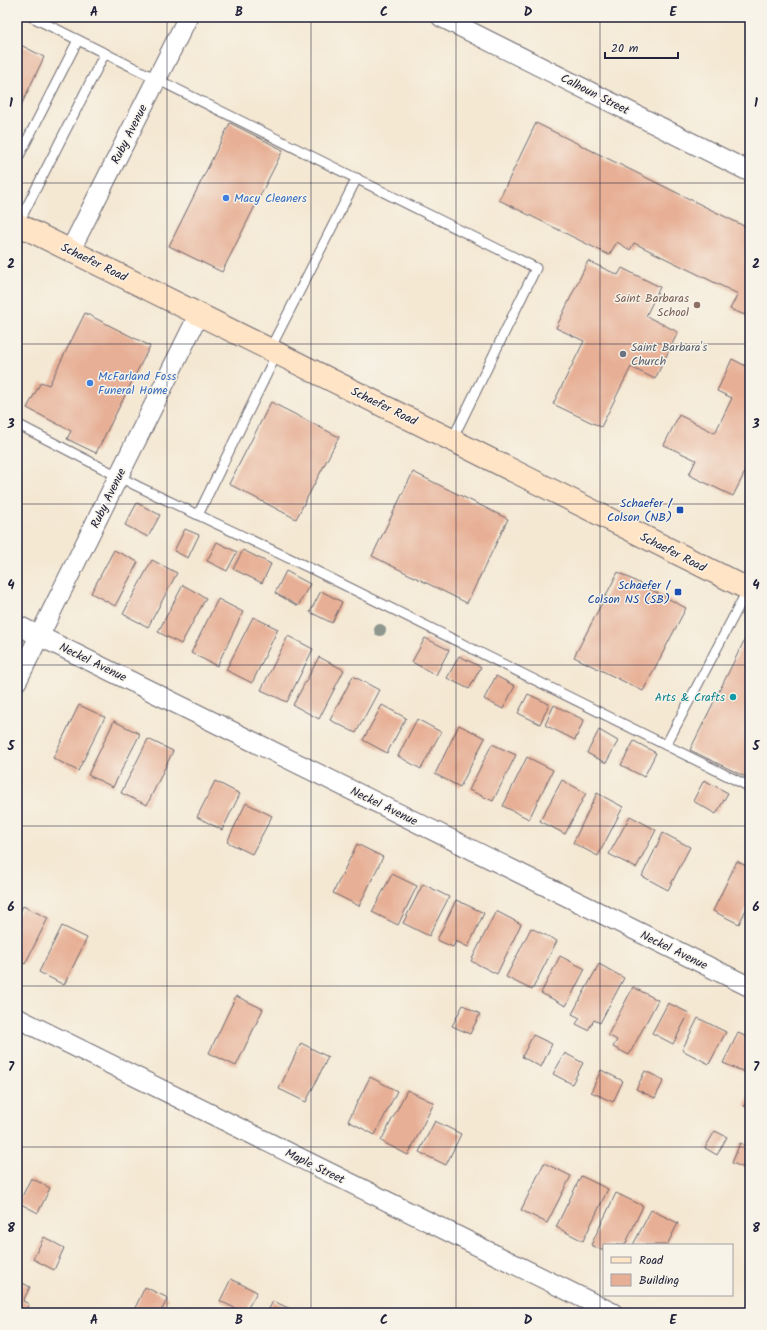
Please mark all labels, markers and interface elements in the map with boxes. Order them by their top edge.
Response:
text: A [90,2,98,23]
text: B [235,2,243,23]
text: C [380,2,388,23]
text: D [524,2,533,23]
text: E [669,2,677,23]
scale bar [605,34,678,60]
text: 20 m [611,39,639,58]
street label: Calhoun Street [557,69,633,120]
text: 1 [9,93,13,114]
text: 1 [754,93,758,114]
street label: Ruby Avenue [106,100,153,167]
place label: Macy Cleaners [234,189,307,208]
marker: Macy Cleaners [221,193,231,203]
street label: Schaefer Road [57,238,131,287]
text: 2 [7,254,15,275]
text: 2 [752,254,760,275]
place label: Saint Barbaras School [614,289,689,322]
marker: Saint Barbaras School [692,300,702,310]
place label: Saint Barbara's Church [631,338,707,371]
marker: Saint Barbara's Church [618,349,628,359]
place label: McFarland Foss Funeral Home [98,367,176,400]
marker: McFarland Foss Funeral Home [85,378,95,388]
street label: Schaefer Road [347,382,421,431]
text: 3 [6,414,15,435]
text: 3 [751,414,760,435]
street label: Ruby Avenue [86,464,131,532]
place label: Schaefer / Colson (NB) [607,494,673,527]
marker: Schaefer / Colson (NB) [675,505,685,515]
street label: Schaefer Road [636,528,710,578]
text: 4 [7,575,15,596]
text: 4 [752,575,760,596]
place label: Schaefer / Colson NS (SB) [587,576,671,609]
marker: Schaefer / Colson NS (SB) [673,587,683,597]
street label: Neckel Avenue [56,638,130,687]
place label: Arts & Crafts [655,688,725,707]
marker: Arts & Crafts [728,692,738,702]
text: 5 [7,736,16,757]
text: 5 [752,736,761,757]
street label: Neckel Avenue [347,782,421,831]
text: 6 [7,897,15,918]
text: 6 [752,897,760,918]
street label: Neckel Avenue [637,926,711,975]
text: 7 [8,1057,15,1078]
text: 7 [753,1057,760,1078]
street label: Maple Street [282,1144,348,1189]
text: 8 [7,1218,15,1239]
text: 8 [752,1218,760,1239]
legend [603,1244,733,1296]
text: Road [639,1251,664,1270]
text: Building [639,1271,679,1290]
text: A [90,1310,98,1330]
text: B [235,1310,243,1330]
text: C [380,1310,388,1330]
text: D [524,1310,533,1330]
text: E [669,1310,677,1330]

